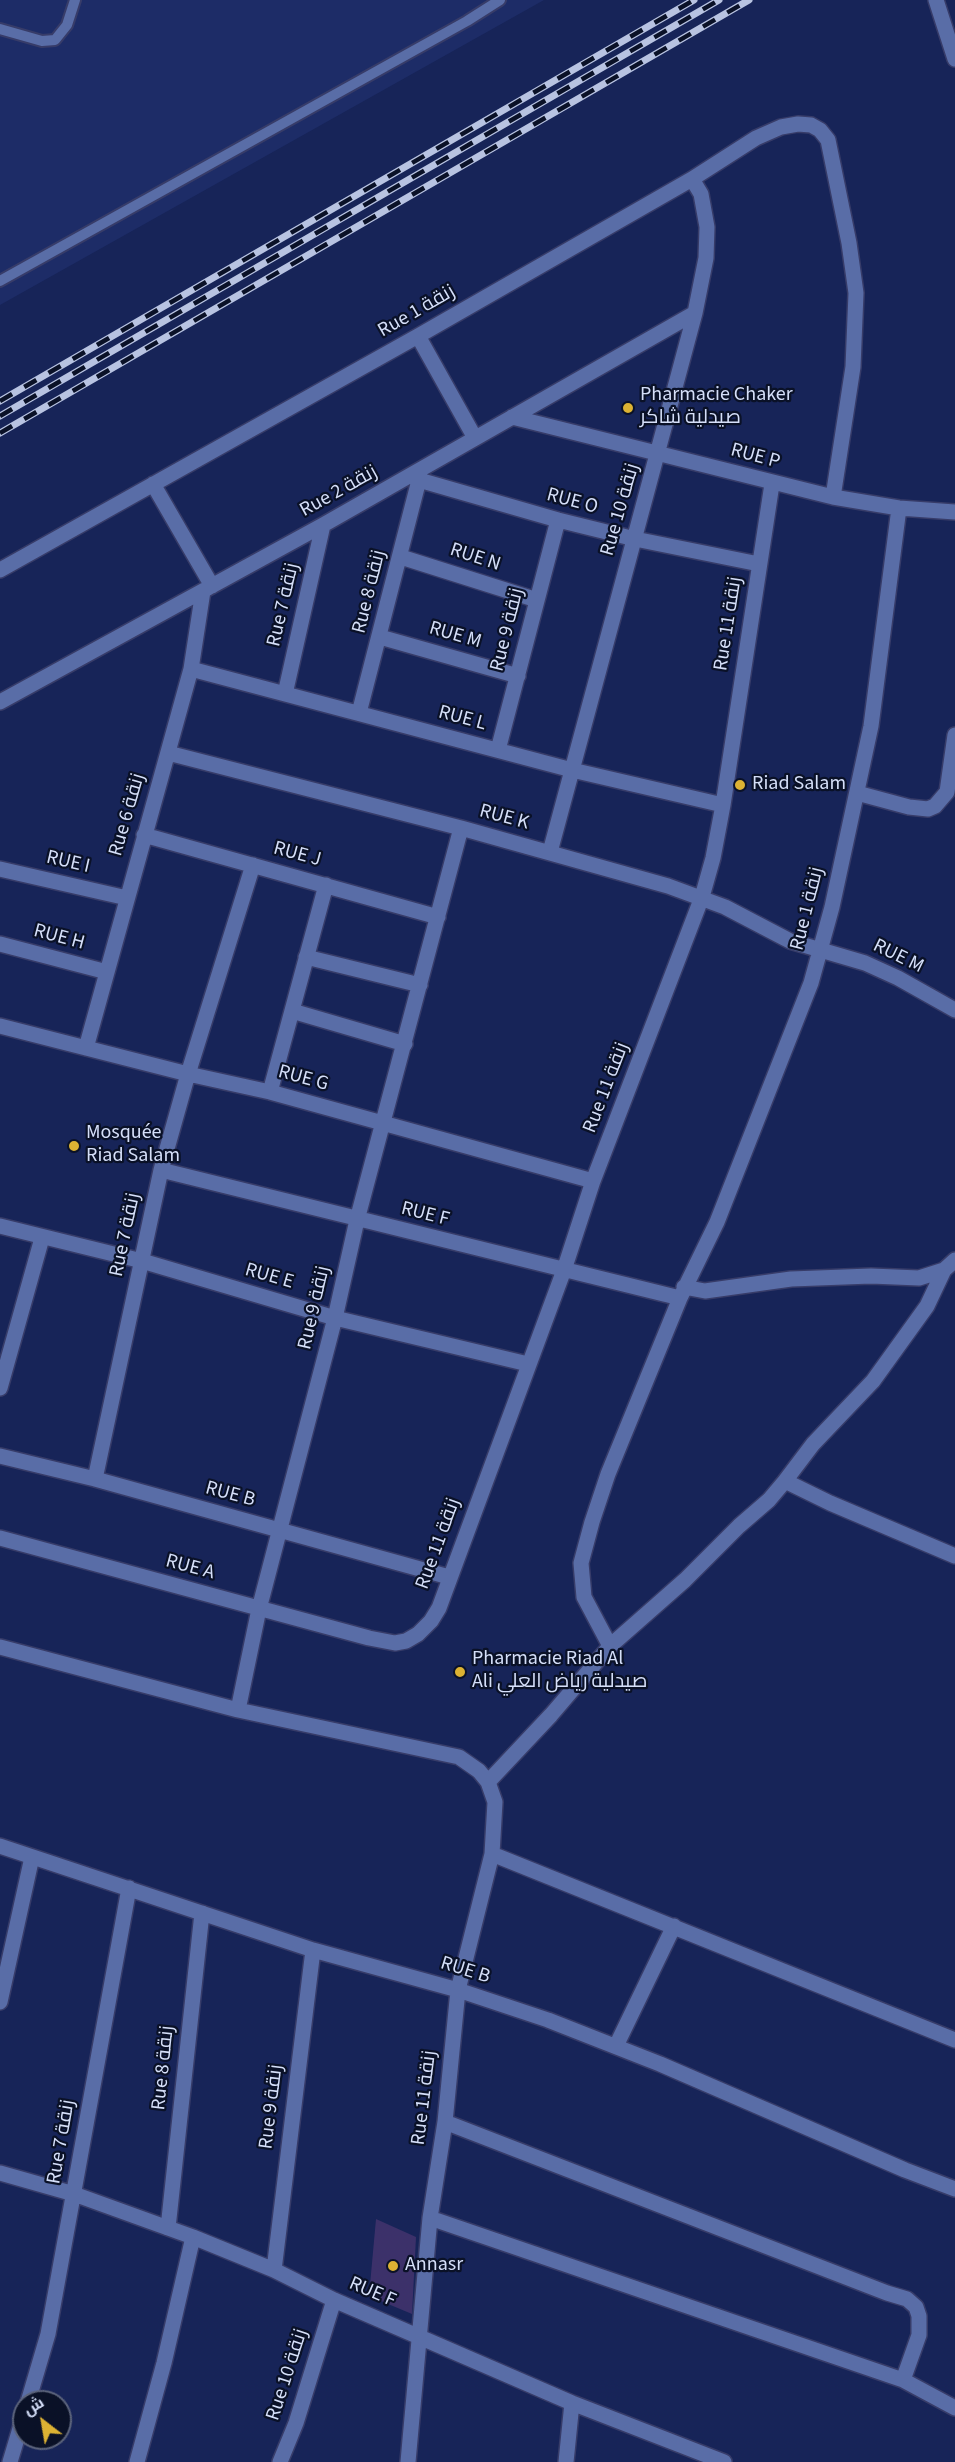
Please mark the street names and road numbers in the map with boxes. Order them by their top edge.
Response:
street label: Rue 1 زنقة [374,280,460,344]
street label: RUE P [728,439,782,475]
street label: Rue 2 زنقة [296,461,382,523]
street label: Rue 10 زنقة [596,461,646,559]
street label: RUE O [544,484,600,520]
street label: RUE N [447,539,503,577]
street label: Rue 8 زنقة [348,548,392,636]
street label: Rue 7 زنقة [263,561,305,649]
street label: Rue 11 زنقة [710,575,748,673]
street label: Rue 9 زنقة [486,586,530,674]
street label: RUE M [426,617,484,655]
street label: RUE L [435,701,489,737]
street label: Rue 6 زنقة [105,771,151,859]
street label: RUE K [477,800,531,836]
street label: RUE J [271,837,323,873]
street label: RUE I [44,846,92,880]
street label: Rue 1 زنقة [786,865,830,953]
street label: RUE H [31,920,87,956]
street label: RUE M [869,935,927,979]
street label: Rue 11 زنقة [579,1039,635,1137]
street label: RUE G [275,1061,331,1097]
street label: Rue 7 زنقة [105,1191,147,1279]
street label: RUE F [398,1197,452,1233]
street label: RUE E [242,1259,296,1295]
street label: Rue 9 زنقة [294,1264,336,1352]
street label: RUE B [202,1477,258,1513]
street label: Rue 11 زنقة [411,1495,467,1593]
street label: RUE A [163,1550,217,1586]
street label: RUE B [437,1952,493,1990]
street label: Rue 8 زنقة [148,2024,180,2112]
street label: Rue 11 زنقة [407,2049,443,2147]
street label: Rue 9 زنقة [255,2063,289,2151]
street label: Rue 7 زنقة [43,2098,81,2186]
street label: RUE F [345,2272,399,2314]
street label: Rue 10 زنقة [262,2326,314,2424]

